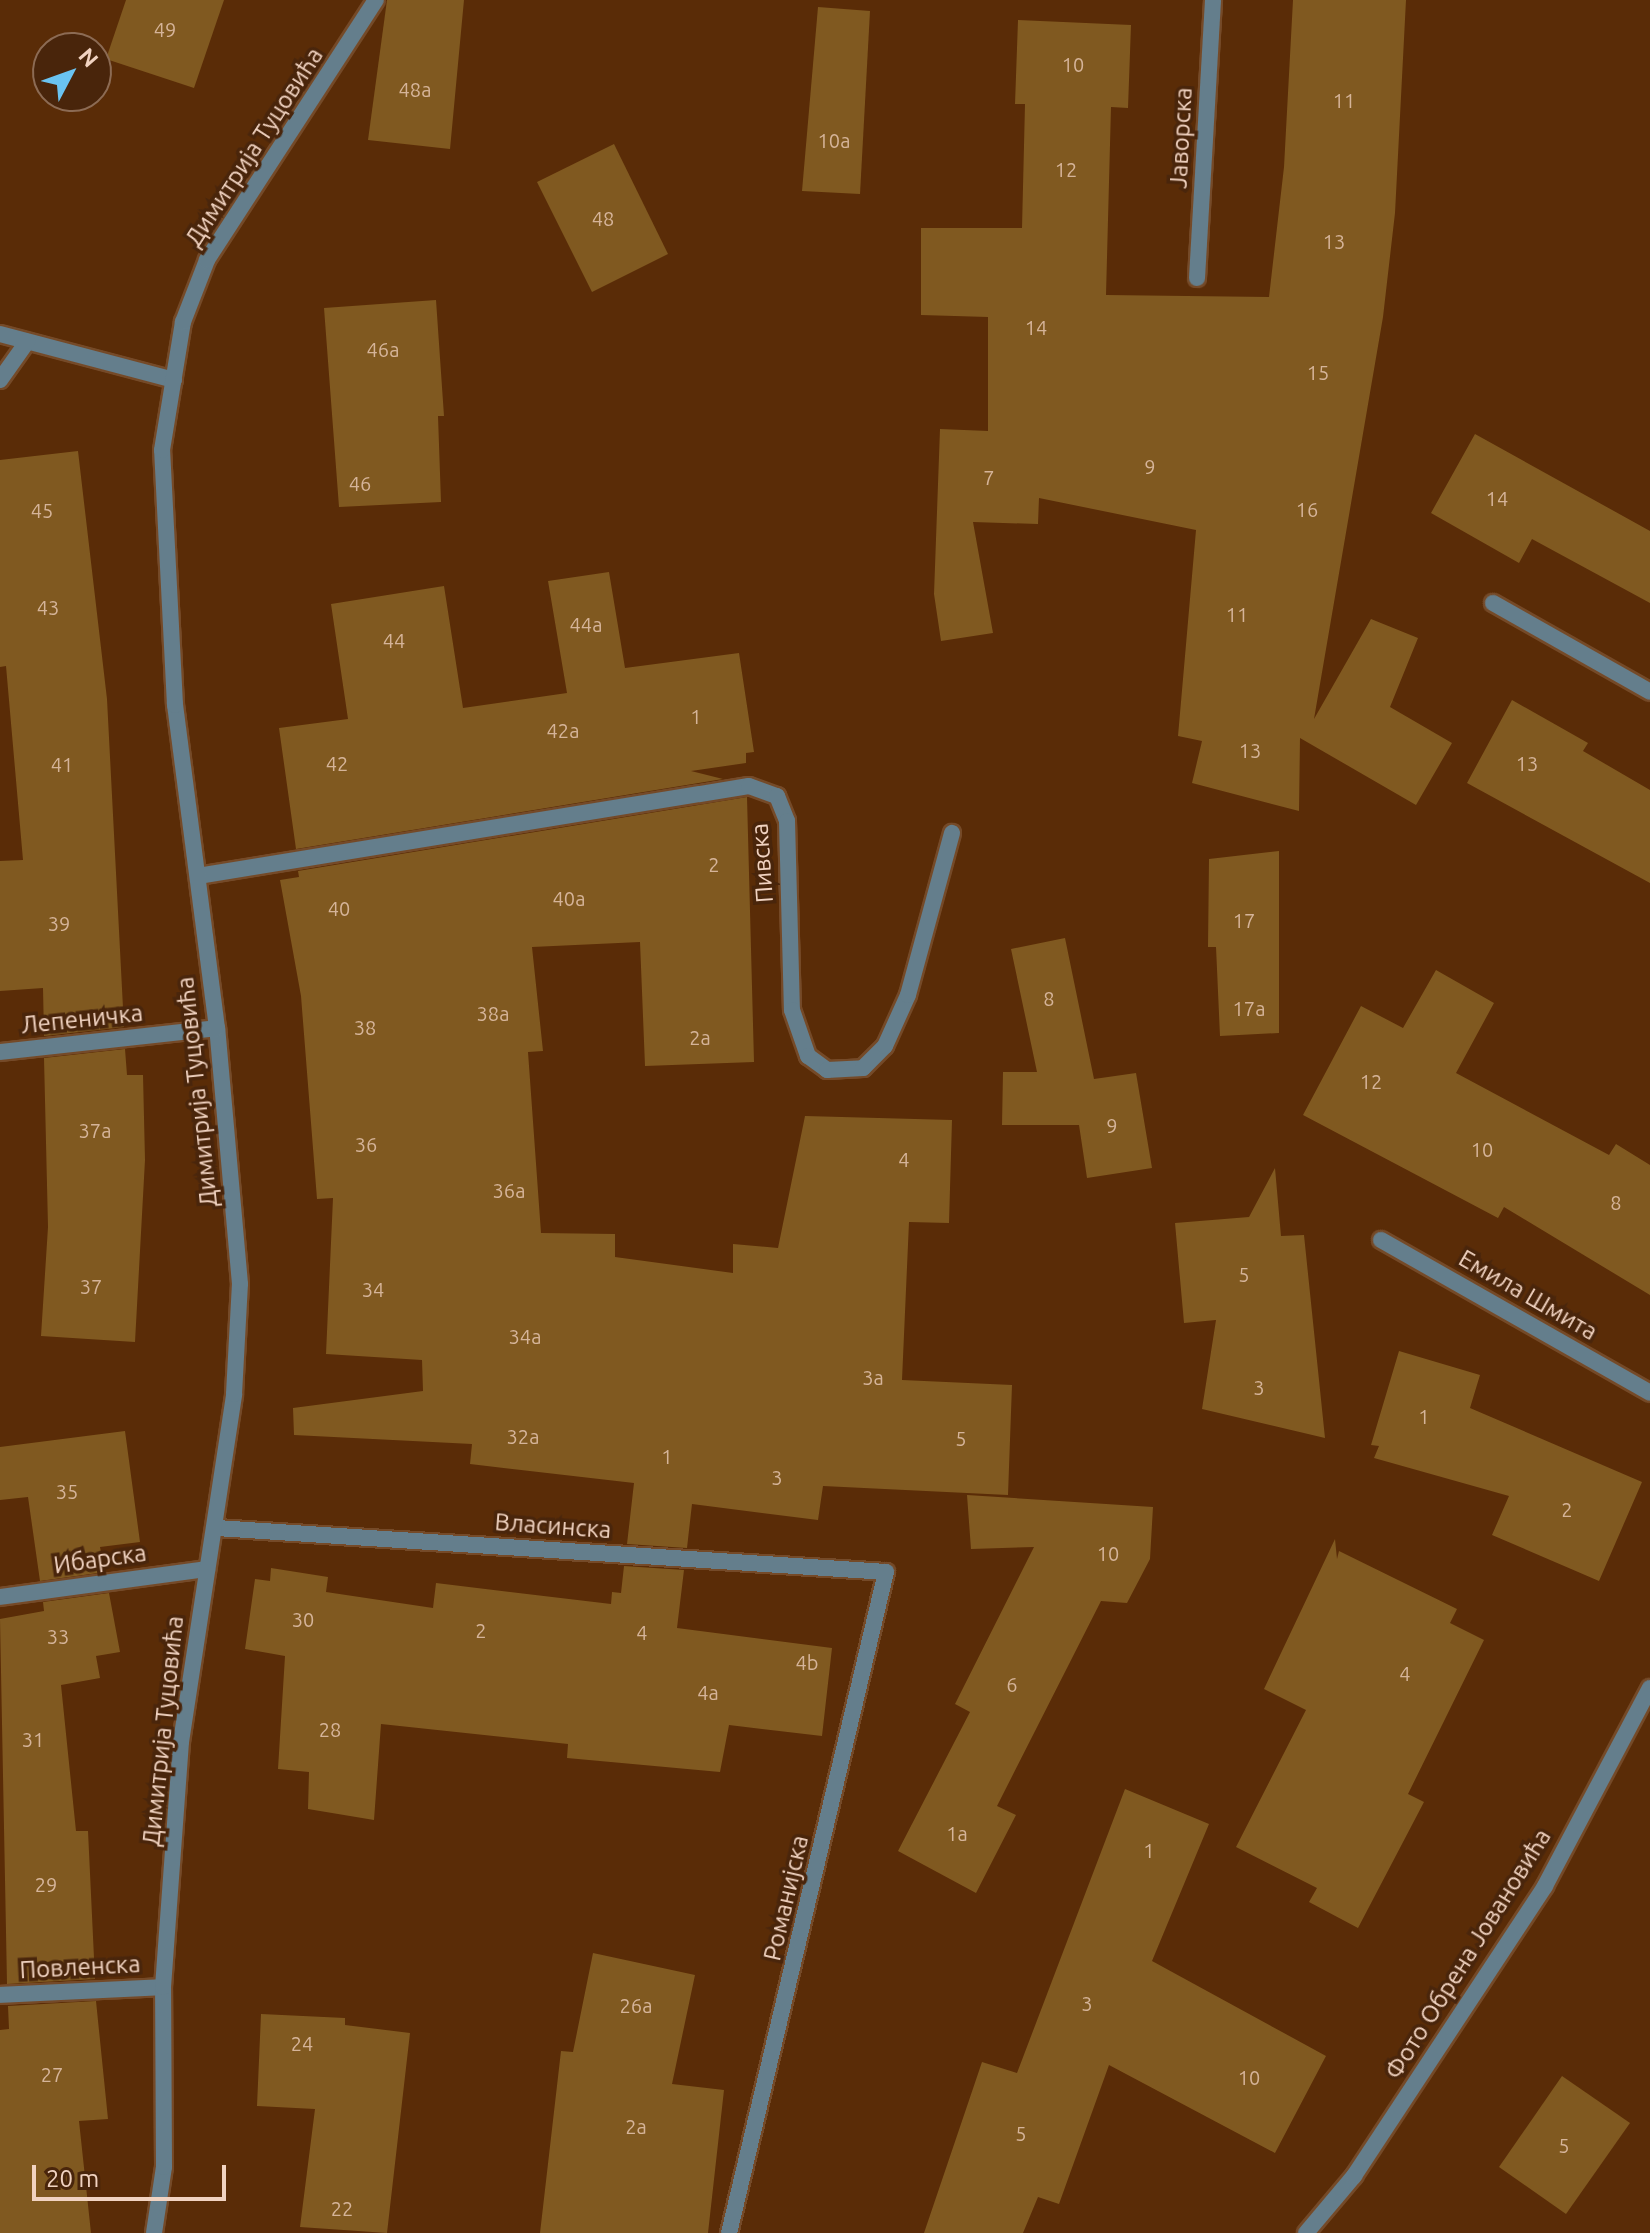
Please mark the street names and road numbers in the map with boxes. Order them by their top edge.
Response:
street label: Димитрија Туцовића [179,42,329,252]
street label: Јаворска [1164,87,1198,189]
street label: Пивска [745,822,779,904]
street label: Димитрија Туцовића [171,975,223,1209]
street label: Лепеничка [20,998,144,1040]
street label: Емила Шмита [1454,1244,1602,1346]
street label: Власинска [494,1508,612,1544]
street label: Ибарска [52,1538,148,1580]
street label: Димитрија Туцовића [137,1614,189,1848]
street label: Фото Обрена Јовановића [1379,1824,1557,2084]
street label: Романијска [758,1832,814,1964]
street label: Повленска [19,1949,141,1985]

